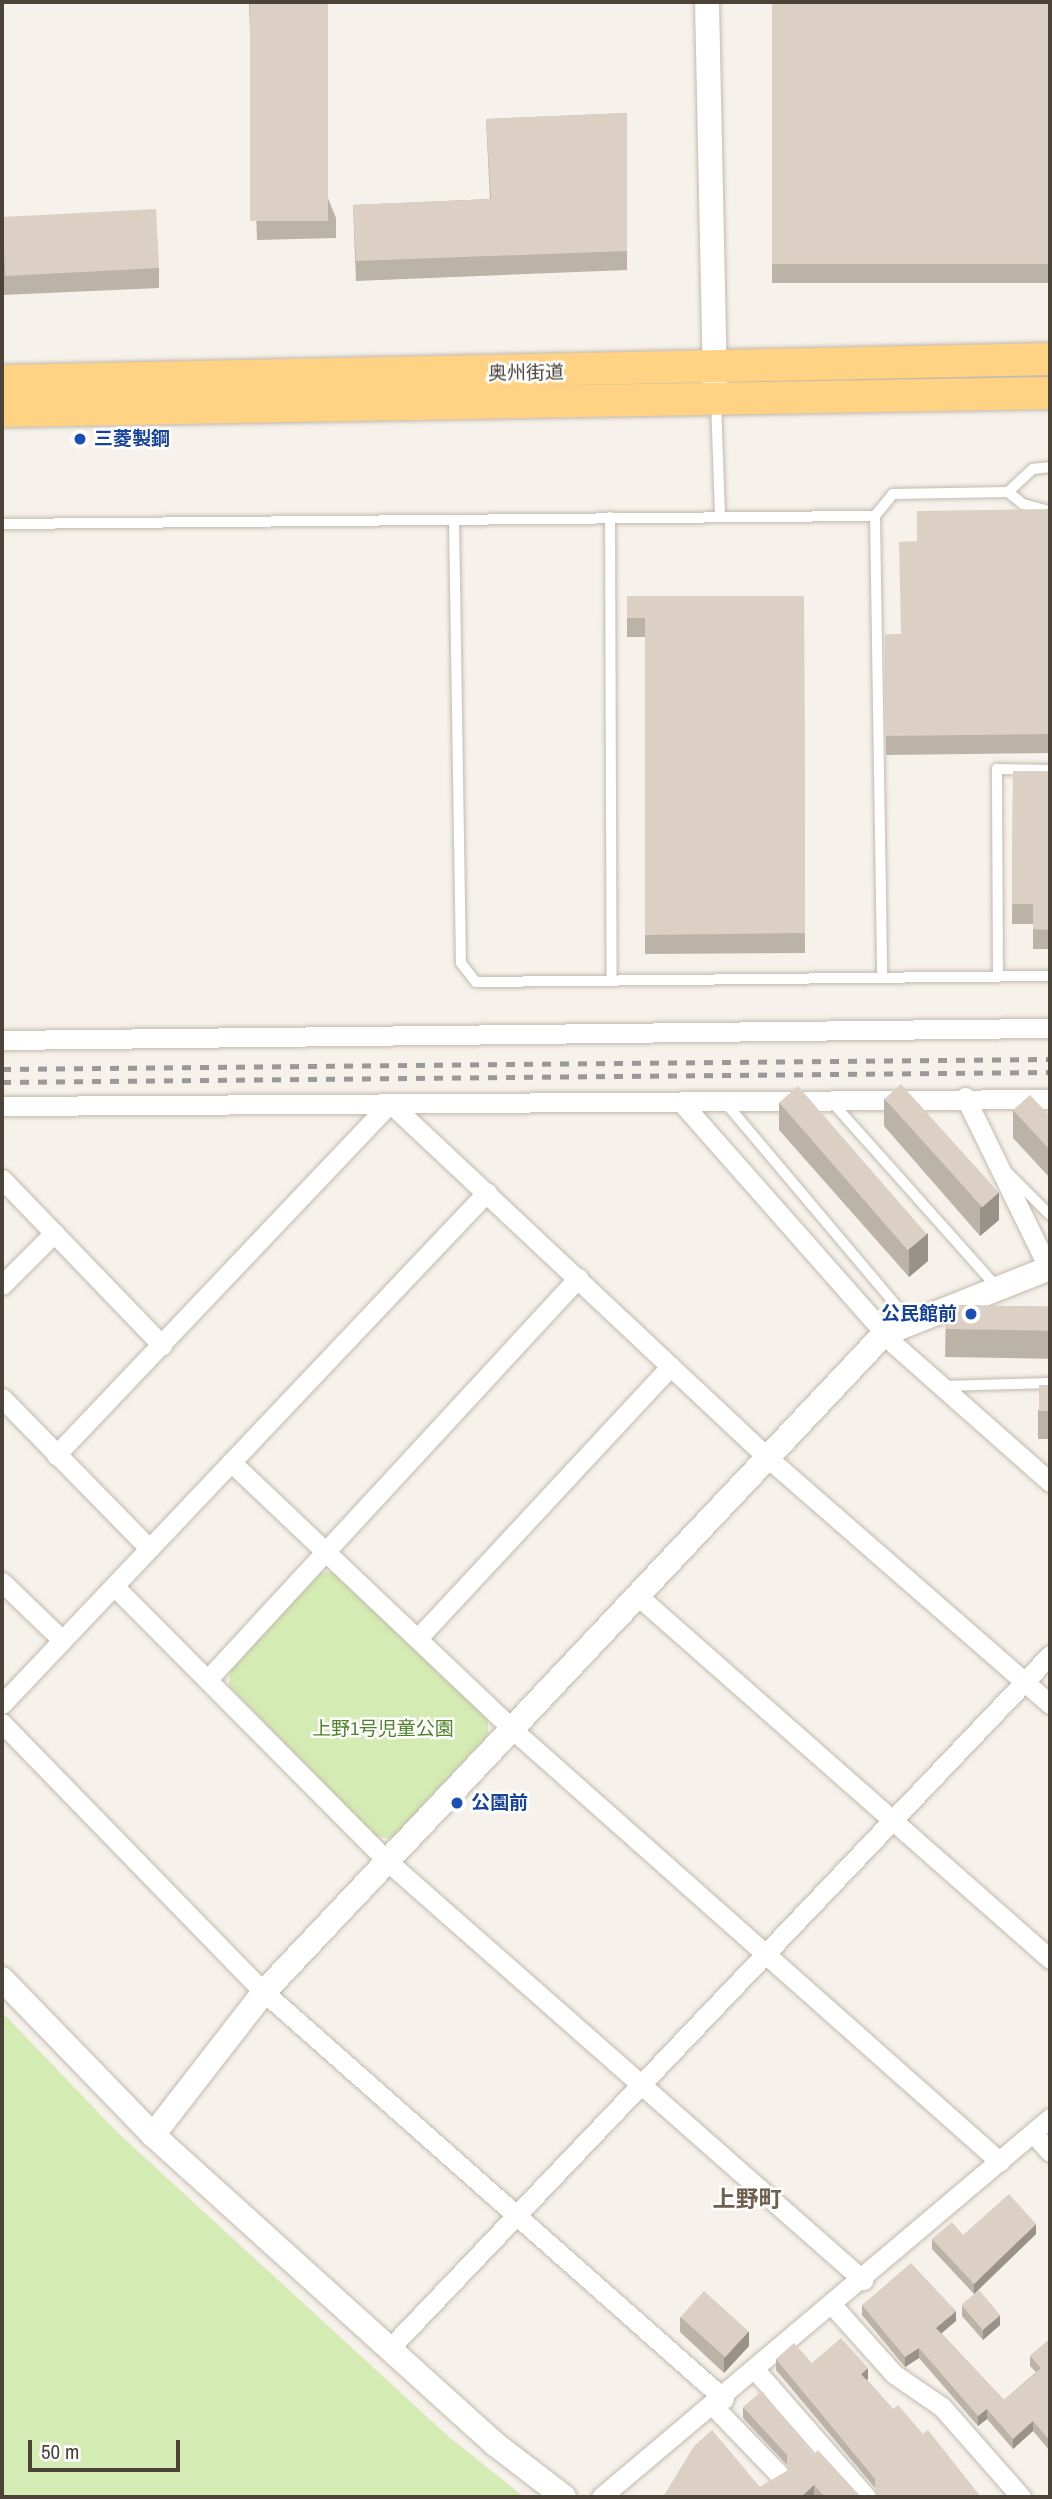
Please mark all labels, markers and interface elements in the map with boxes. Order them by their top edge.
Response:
street label: 奥州街道 [488,361,564,385]
place label: 三菱製鋼 [94,428,170,450]
marker: 三菱製鋼 [72,431,88,447]
place label: 公民館前 [881,1303,957,1325]
marker: 公民館前 [963,1306,979,1322]
park label: 上野1号児童公園 [312,1718,454,1740]
place label: 公園前 [471,1792,528,1814]
marker: 公園前 [449,1795,465,1811]
district label: 上野町 [713,2185,781,2213]
scale bar [32,2426,184,2470]
text: 50 m [41,2437,79,2466]

